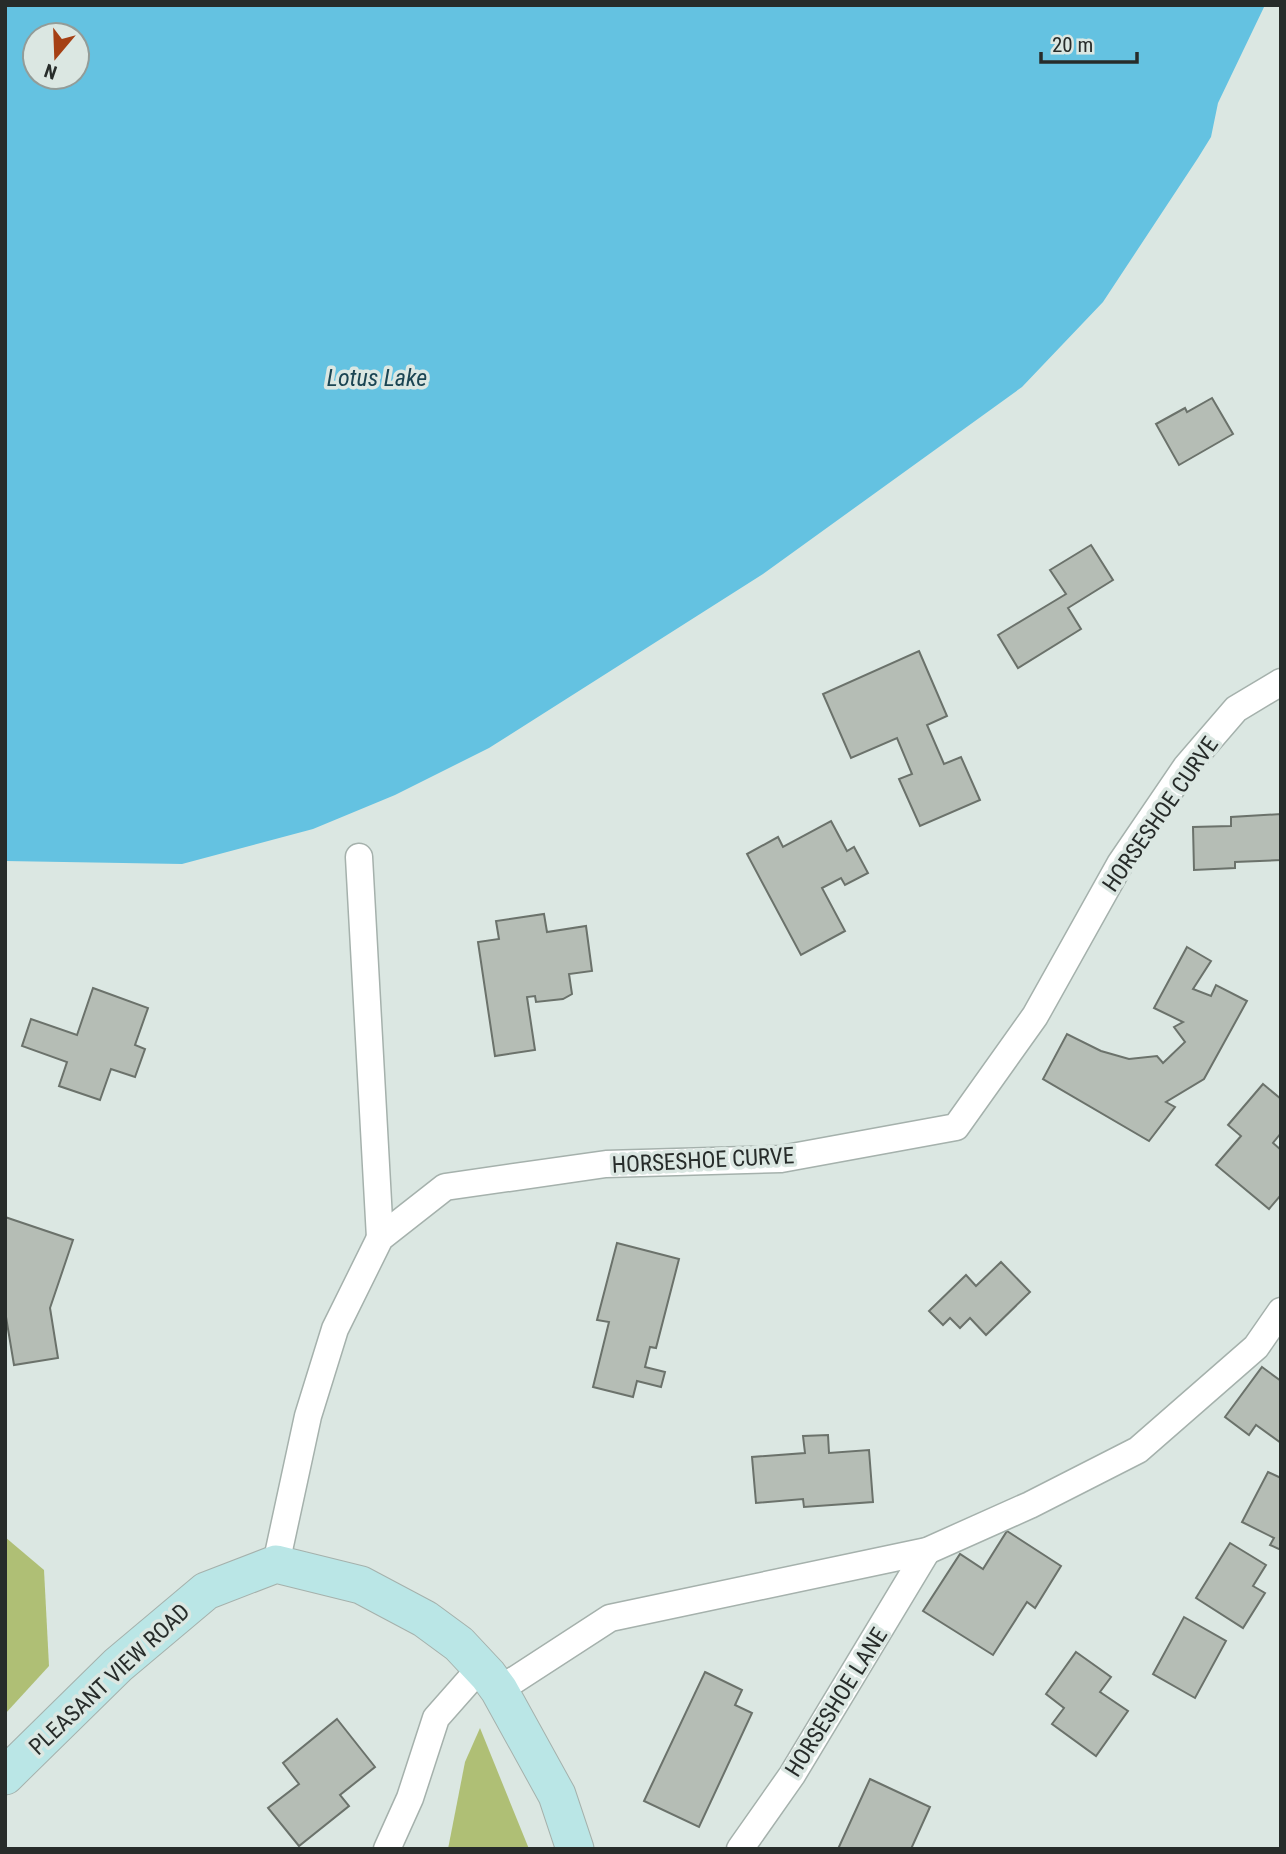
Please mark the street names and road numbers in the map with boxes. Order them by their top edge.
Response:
street label: HORSESHOE CURVE [1097,732,1224,897]
street label: HORSESHOE CURVE [611,1142,795,1179]
street label: PLEASANT VIEW ROAD [24,1598,195,1761]
street label: HORSESHOE LANE [780,1623,893,1782]

